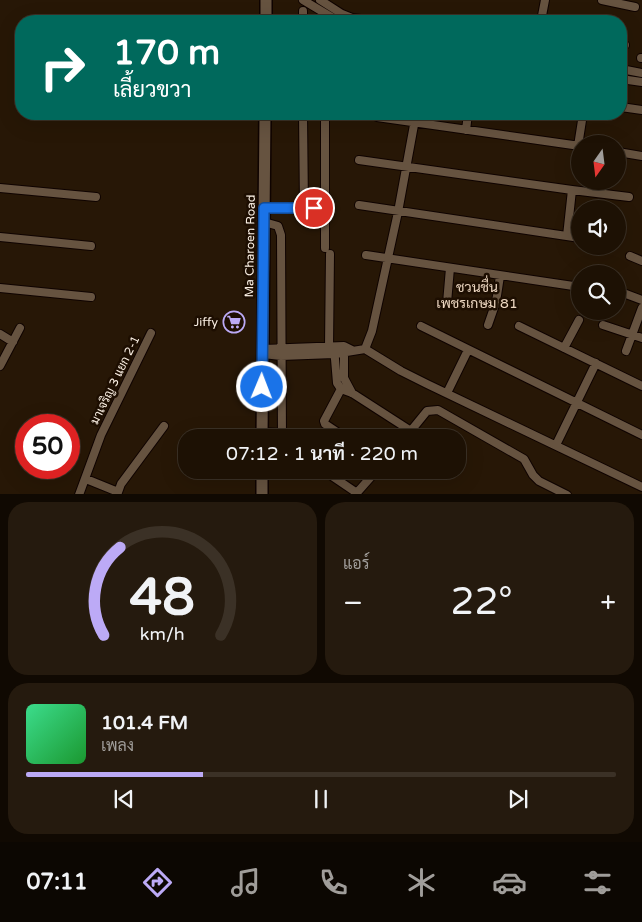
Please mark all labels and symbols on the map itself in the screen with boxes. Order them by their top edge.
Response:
north arrow [571,135,626,190]
pin [293,187,335,229]
street label: Ma Charoen Road [242,194,258,298]
district label: ชวนชื่น เพชรเกษม 81 [436,275,518,312]
supermarket icon: Jiffy [222,310,246,334]
place label: Jiffy [194,315,219,329]
street label: มาเจริญ 3 แยก 2-1 [87,333,143,427]
position arrow [235,360,287,412]
speed limit sign: 50 [15,414,80,479]

